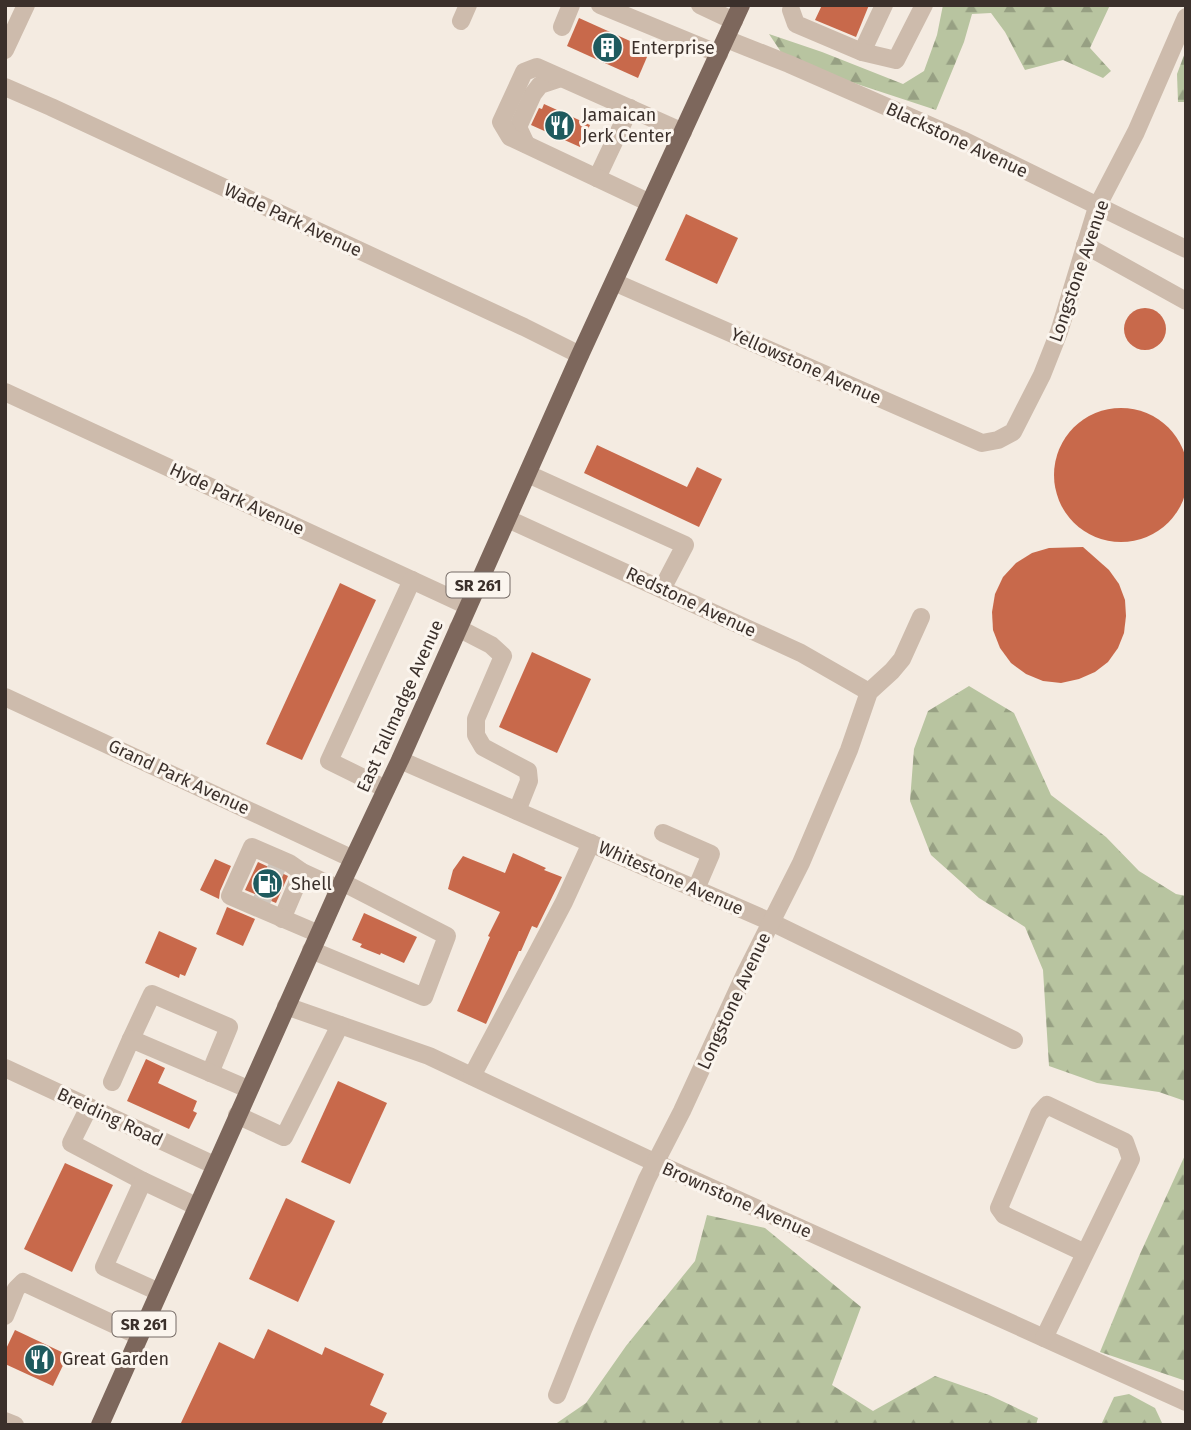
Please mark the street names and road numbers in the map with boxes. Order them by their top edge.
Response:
street label: Blackstone Avenue [883,98,1031,182]
street label: Wade Park Avenue [221,178,365,262]
street label: Longstone Avenue [1044,197,1114,345]
street label: Yellowstone Avenue [727,323,885,409]
street label: Hyde Park Avenue [166,458,308,540]
street label: Redstone Avenue [622,562,760,642]
road number: SR 261 [447,572,510,598]
street label: East Tallmadge Avenue [352,616,448,796]
street label: Grand Park Avenue [105,735,253,819]
street label: Whitestone Avenue [595,836,747,920]
street label: Longstone Avenue [693,929,775,1073]
street label: Breiding Road [54,1083,166,1151]
street label: Brownstone Avenue [659,1157,815,1243]
road number: SR 261 [113,1312,176,1336]

